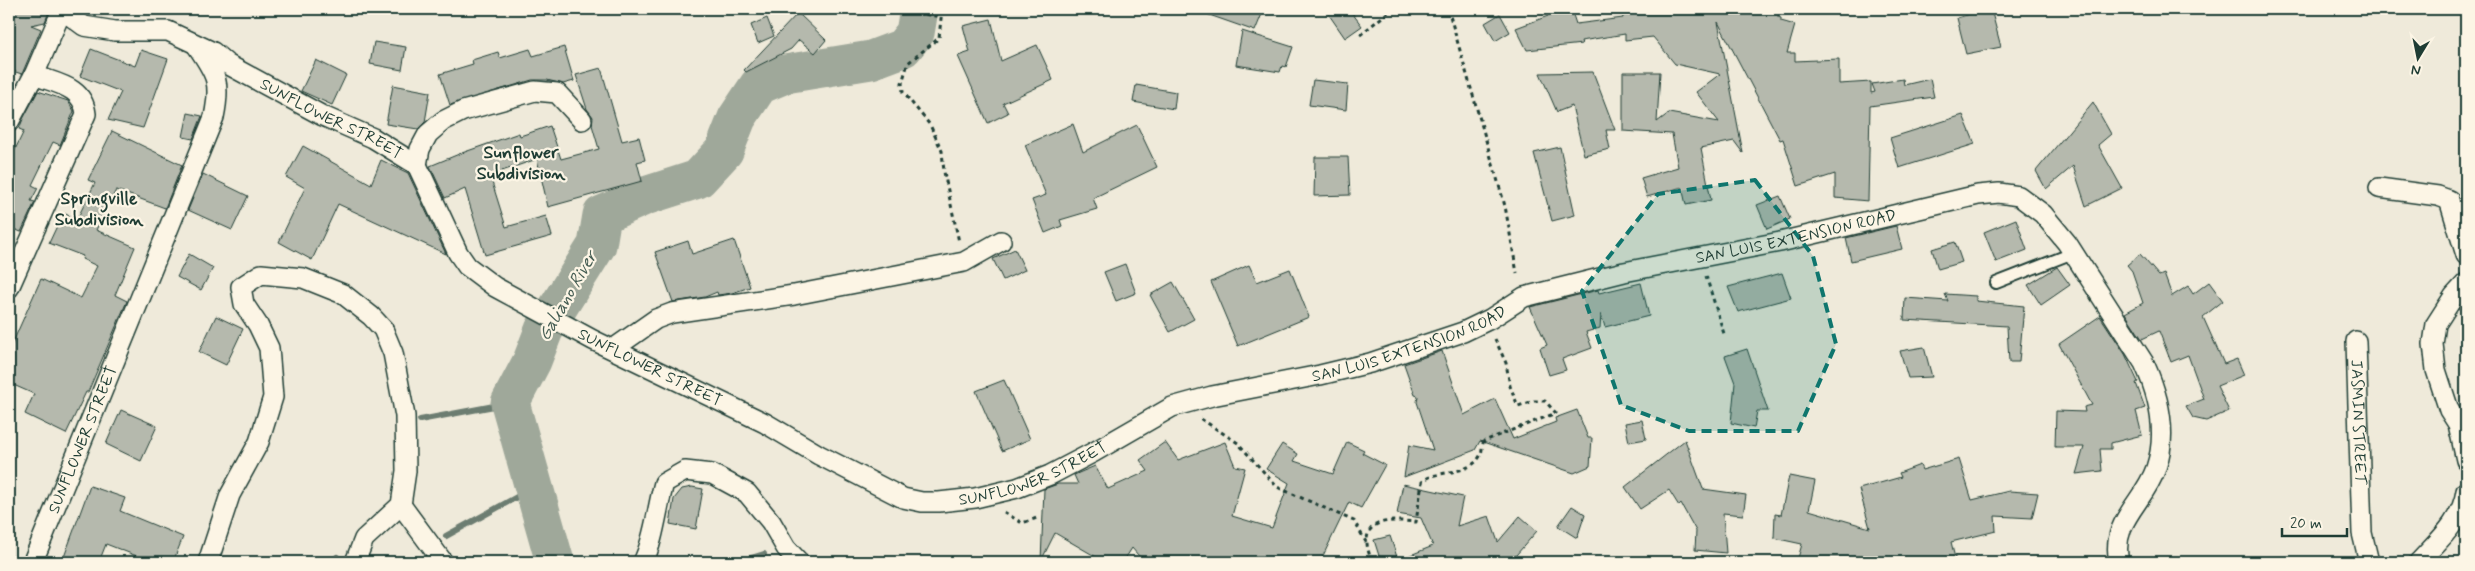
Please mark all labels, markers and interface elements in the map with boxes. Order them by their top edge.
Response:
north arrow [2392,32,2442,82]
text: N [2410,60,2422,79]
street label: SUNFLOWER STREET [256,73,407,164]
district label: Sunflower Subdivision [477,141,566,186]
district label: Springville Subdivision [55,187,144,232]
street label: SAN LUIS EXTENSION ROAD [1694,204,1898,269]
water label: Galiano River [533,245,605,345]
street label: SAN LUIS EXTENSION ROAD [1310,301,1511,387]
street label: SUNFLOWER STREET [574,323,726,411]
street label: JASMIN STREET [2346,359,2371,486]
street label: SUNFLOWER STREET [43,362,122,517]
street label: SUNFLOWER STREET [957,436,1111,510]
scale bar [2282,506,2348,538]
text: 20 m [2290,514,2322,534]

